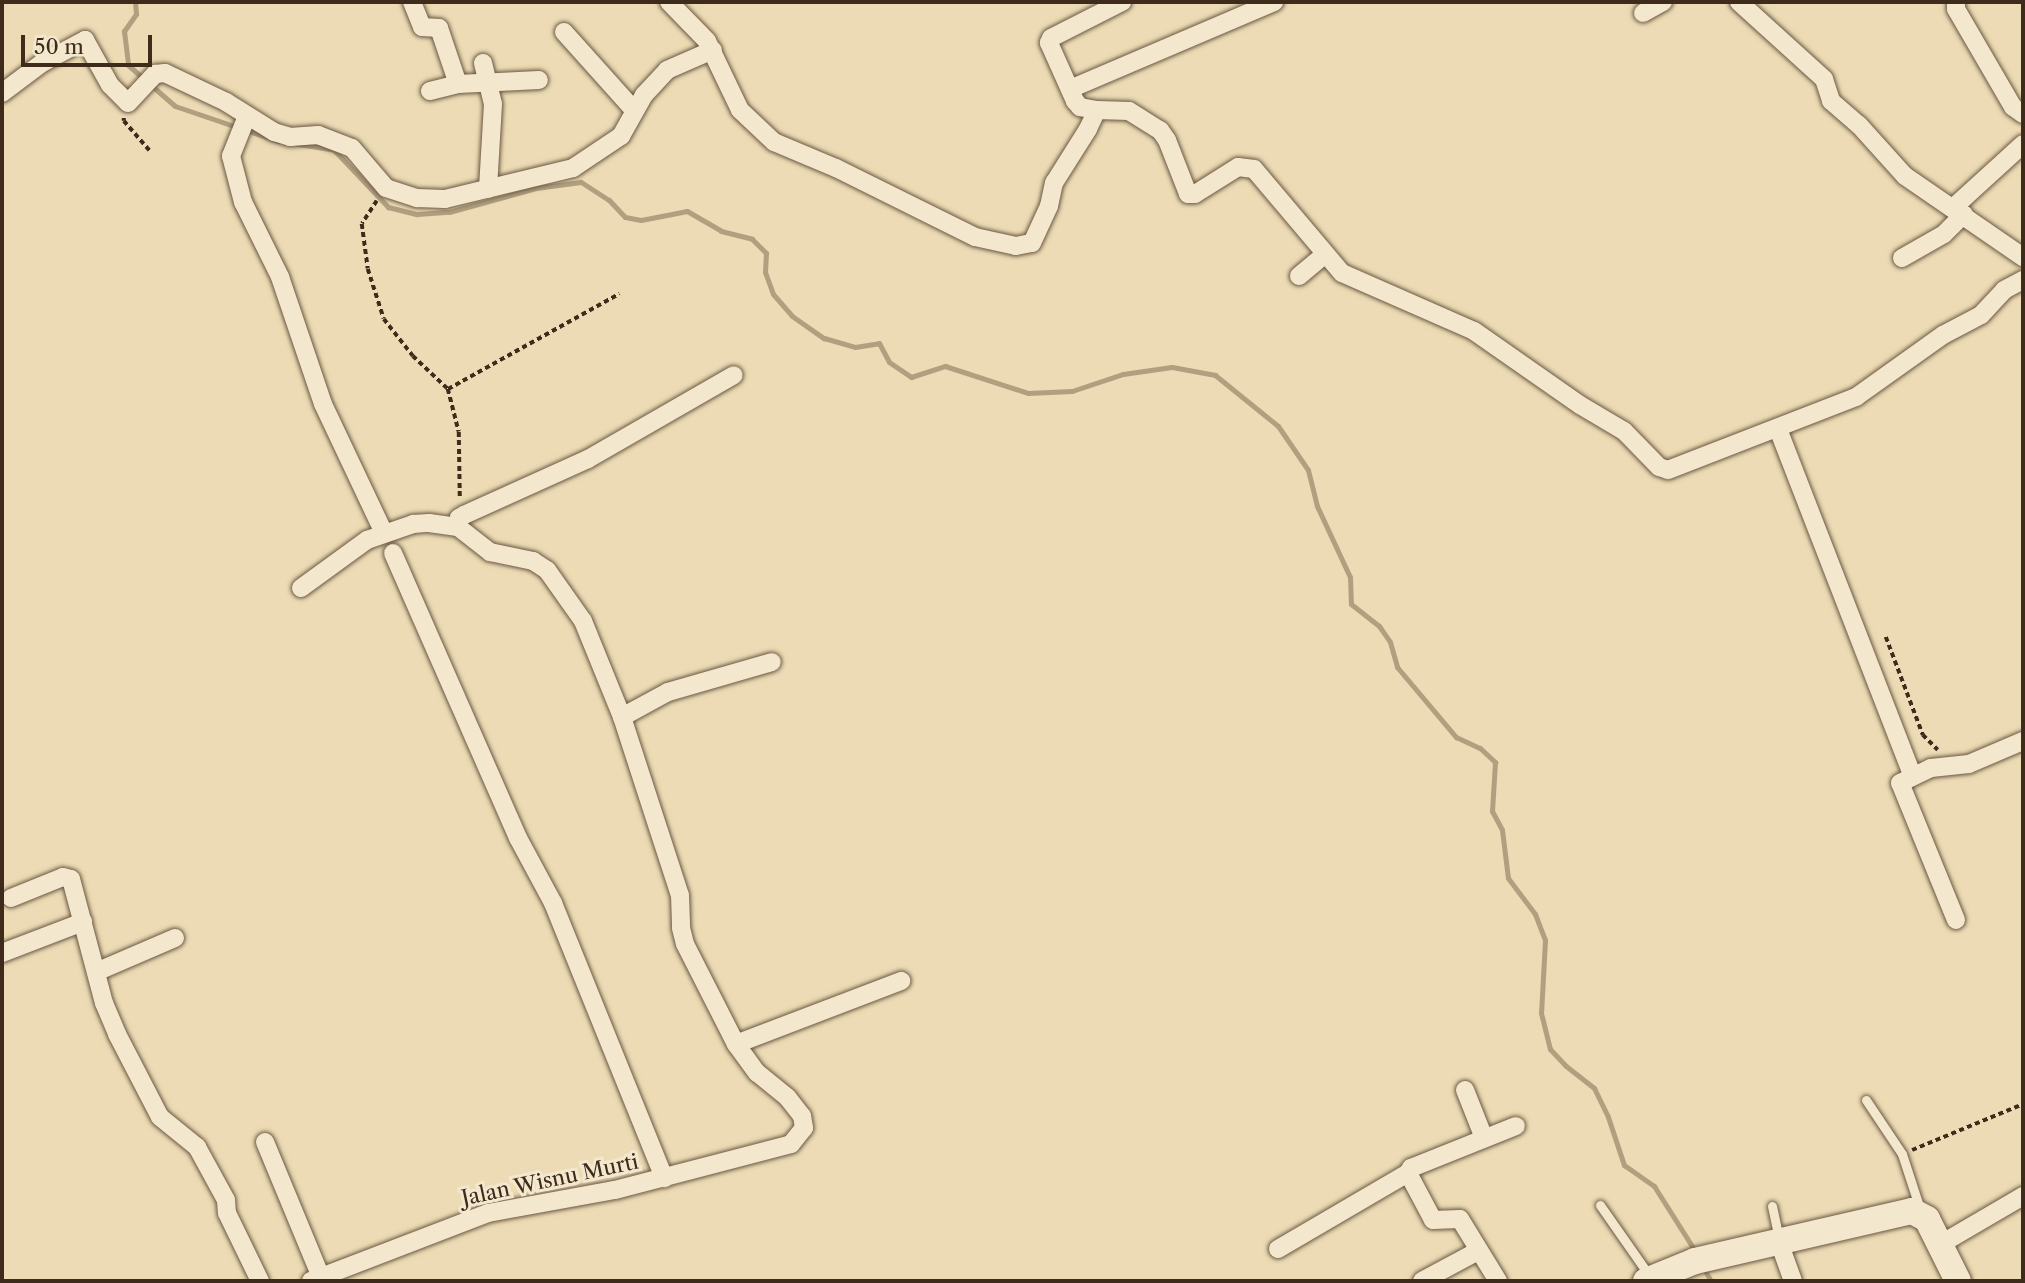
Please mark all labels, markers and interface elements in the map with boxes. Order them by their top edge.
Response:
scale bar [24,21,156,65]
text: 50 m [34,34,84,59]
street label: Jalan Wisnu Murti [459,1149,641,1211]

